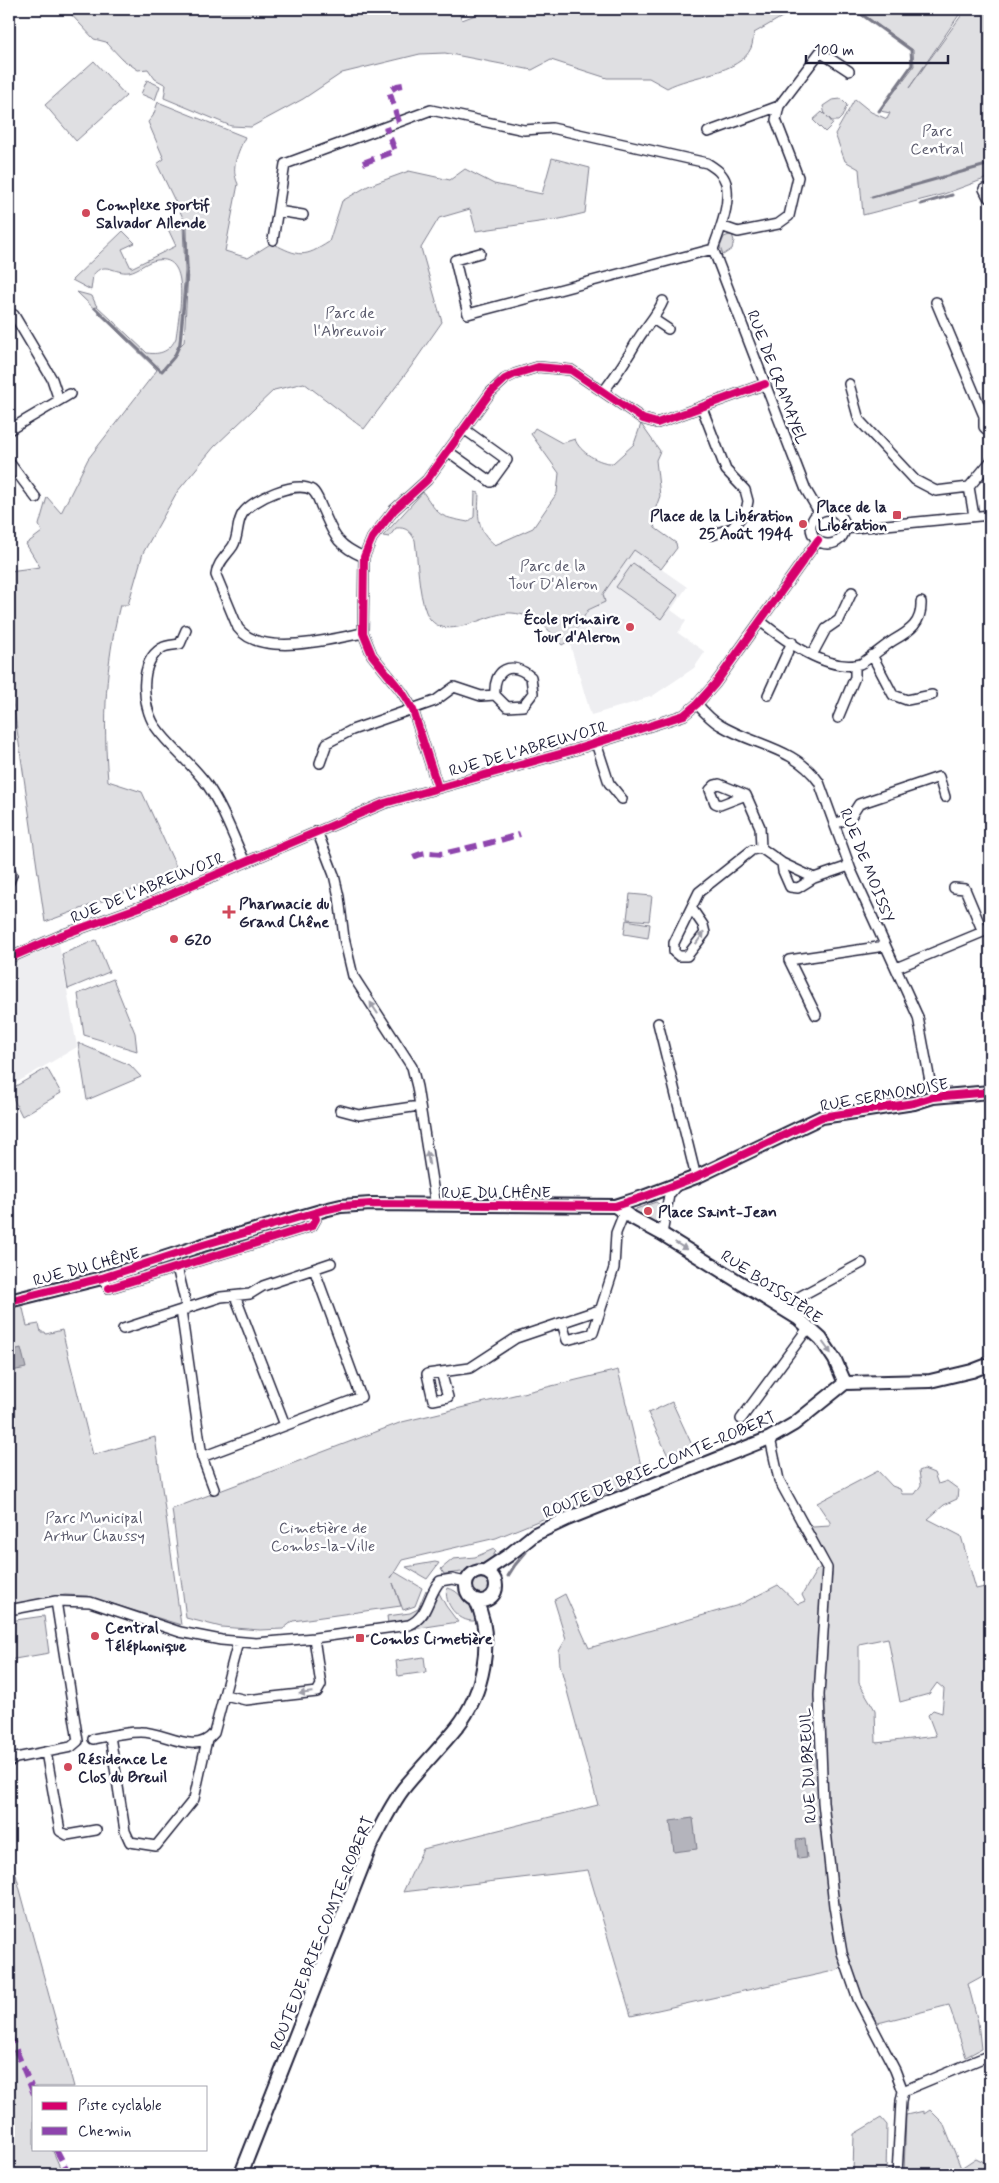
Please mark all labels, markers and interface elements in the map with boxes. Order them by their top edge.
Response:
scale bar [806,32,949,64]
text: 100 m [814,41,854,61]
park label: Parc Central [910,121,964,160]
place label: Complexe sportif Salvador Allende [96,195,210,234]
marker: Complexe sportif Salvador Allende [80,207,92,219]
park label: Parc de l'Abreuvoir [314,303,387,342]
street label: RUE DE CRAMAYEL [741,307,812,448]
place label: Place de la Libération [816,497,887,536]
place label: Place de la Libération 25 Août 1944 [650,506,794,545]
marker: Place de la Libération [891,509,903,521]
marker: Place de la Libération 25 Août 1944 [797,518,809,530]
park label: Parc de la Tour D'Aleron [508,556,598,595]
place label: École primaire Tour d'Aleron [524,608,620,648]
marker: École primaire Tour d'Aleron [624,621,636,633]
street label: RUE DE L'ABREUVOIR [447,717,610,782]
street label: RUE DE MOISSY [834,805,899,926]
street label: RUE DE L'ABREUVOIR [68,848,228,929]
place label: Pharmacie du Grand Chêne [239,894,330,933]
marker: Pharmacie du Grand Chêne [223,906,235,918]
place label: G20 [184,930,212,951]
one-way arrow [695,931,705,945]
marker: G20 [168,933,180,945]
one-way arrow [370,1001,379,1014]
street label: RUE SERMONOISE [819,1074,950,1117]
one-way arrow [424,1149,432,1165]
street label: RUE DU CHÊNE [441,1183,551,1204]
place label: Place Saint-Jean [658,1202,777,1223]
marker: Place Saint-Jean [642,1205,654,1217]
one-way arrow [674,1241,688,1250]
street label: RUE DU CHÊNE [31,1243,142,1292]
street label: RUE BOISSIÈRE [716,1246,826,1329]
one-way arrow [822,1342,832,1355]
street label: ROUTE DE BRIE-COMTE-ROBERT [540,1407,779,1524]
park label: Parc Municipal Arthur Chaussy [43,1508,145,1547]
park label: Cimetière de Combs-la-Ville [271,1518,375,1557]
place label: Central Téléphonique [105,1618,187,1657]
place label: Combs Cimetière [370,1629,493,1650]
marker: Central Téléphonique [89,1630,101,1642]
marker: Combs Cimetière [354,1632,366,1644]
one-way arrow [298,1689,314,1697]
street label: RUE DU BREUIL [795,1708,822,1824]
place label: Résidence Le Clos du Breuil [78,1749,168,1788]
marker: Résidence Le Clos du Breuil [62,1761,74,1773]
street label: ROUTE DE BRIE-COMTE-ROBERT [266,1813,379,2054]
legend [32,2086,208,2150]
text: Piste cyclable [78,2096,162,2116]
text: Chemin [78,2122,131,2142]

